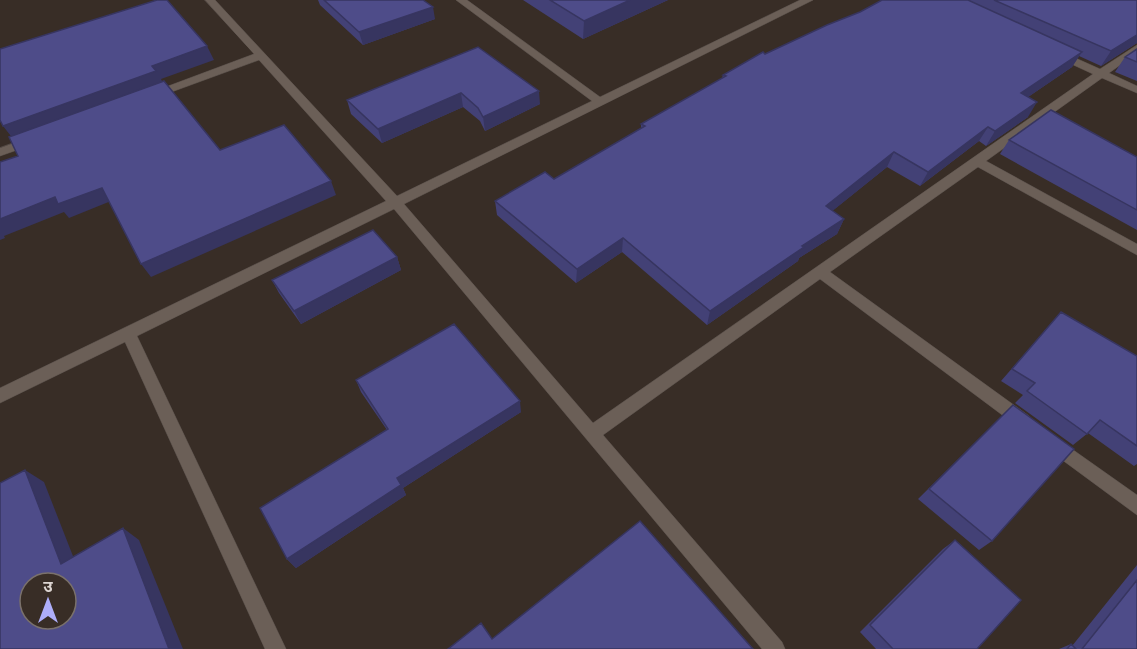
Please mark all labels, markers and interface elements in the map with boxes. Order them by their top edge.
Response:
north arrow [18,571,78,631]
text: उ [43,577,53,596]

